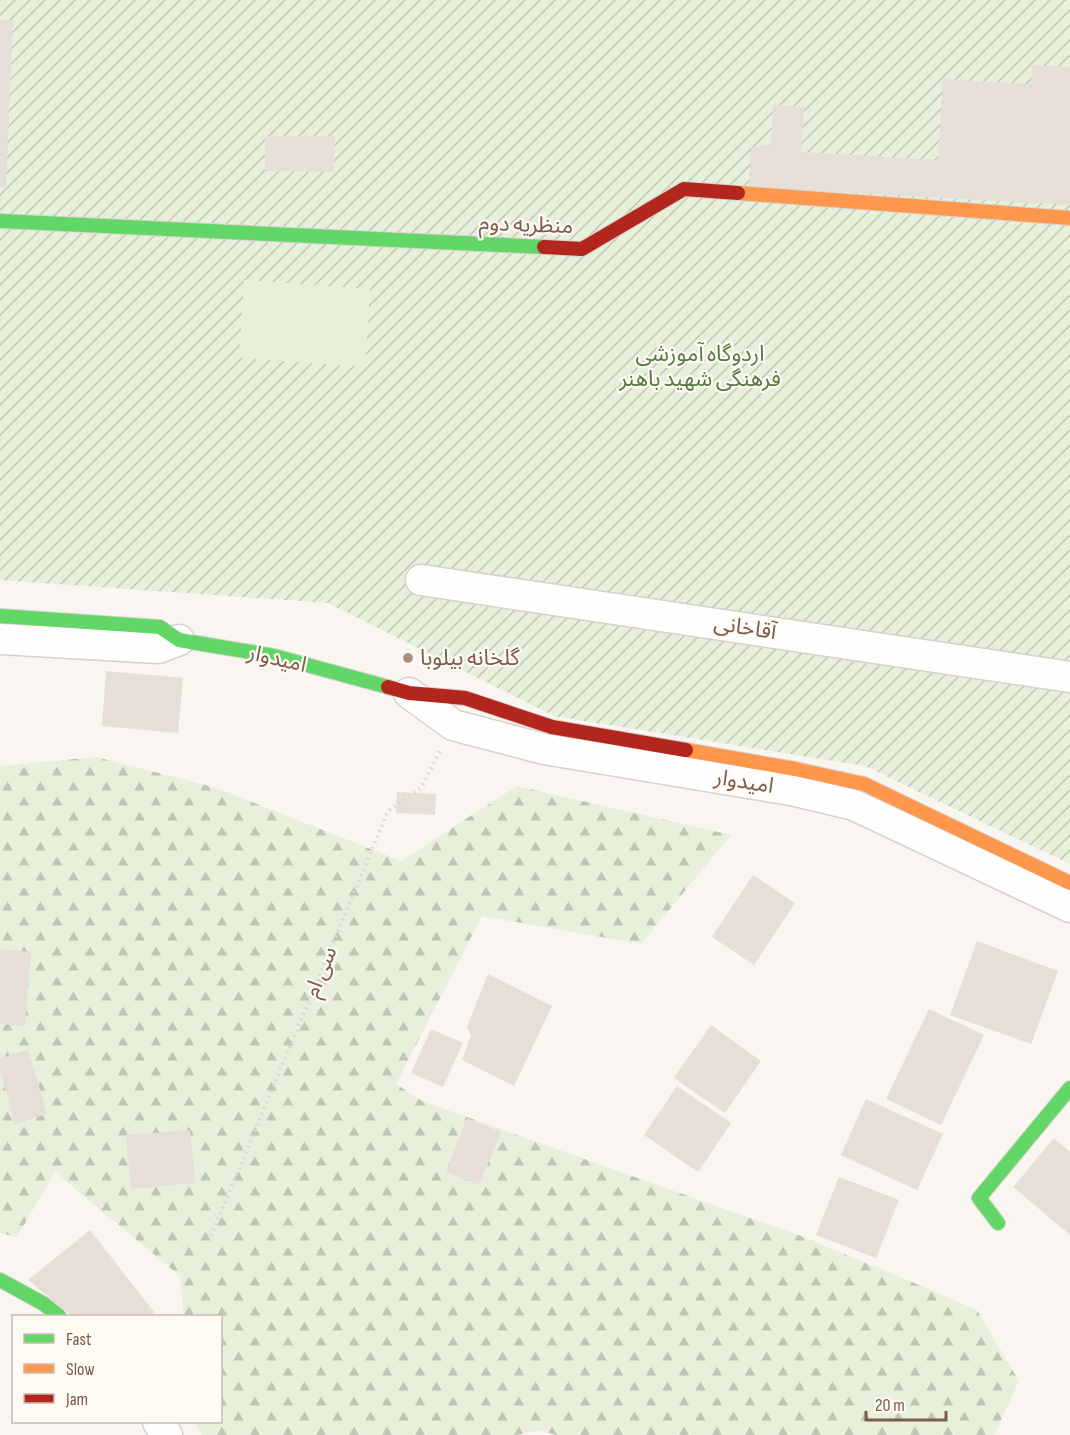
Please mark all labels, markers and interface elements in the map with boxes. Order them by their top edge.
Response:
street label: منظریه دوم [478,210,574,242]
park label: اردوگاه آموزشی فرهنگی شهید باهنر [618,341,781,393]
street label: آقاخانی [712,610,780,646]
street label: امیدوار [244,639,309,679]
place label: گلخانه بیلوبا [420,645,521,672]
marker: گلخانه بیلوبا [401,651,415,665]
street label: امیدوار [711,764,776,800]
street label: سی ام [299,942,345,1002]
legend [12,1315,222,1423]
text: Fast [66,1329,92,1350]
text: Slow [66,1359,95,1380]
scale bar [866,1384,946,1422]
text: Jam [65,1389,88,1410]
text: 20 m [875,1395,905,1416]

